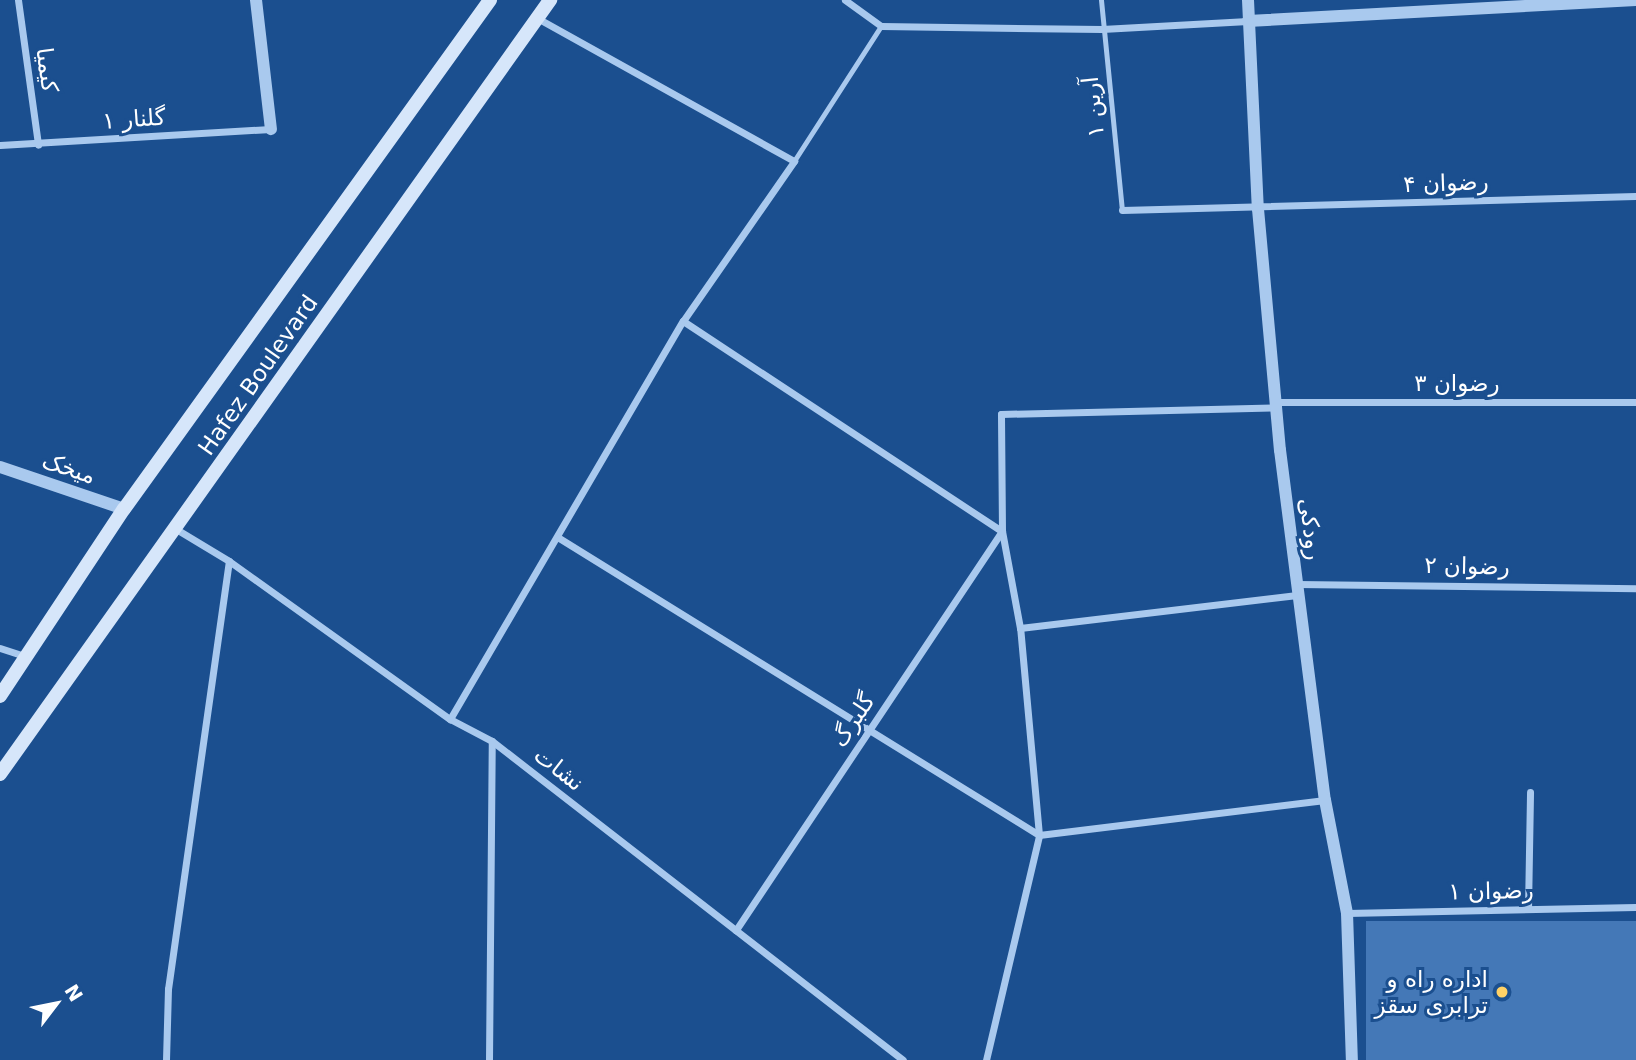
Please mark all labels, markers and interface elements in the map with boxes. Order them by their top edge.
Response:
street label: کیمیا [30,46,64,94]
street label: آرین ۱ [1076,75,1110,139]
street label: گلنار ۱ [101,103,167,135]
street label: رضوان ۴ [1403,168,1489,198]
street label: Hafez Boulevard [192,290,324,460]
street label: رضوان ۳ [1414,369,1500,397]
street label: میخک [39,446,99,490]
street label: رودکی [1293,496,1329,562]
street label: رضوان ۲ [1424,551,1510,581]
street label: گلبرگ [825,688,881,752]
street label: نشات [529,741,589,797]
street label: رضوان ۱ [1448,876,1534,906]
place label: اداره راه و ترابری سقز [1375,965,1488,1019]
north arrow [21,969,91,1039]
text: N [60,980,87,1005]
marker: اداره راه و ترابری سقز [1494,984,1510,1000]

